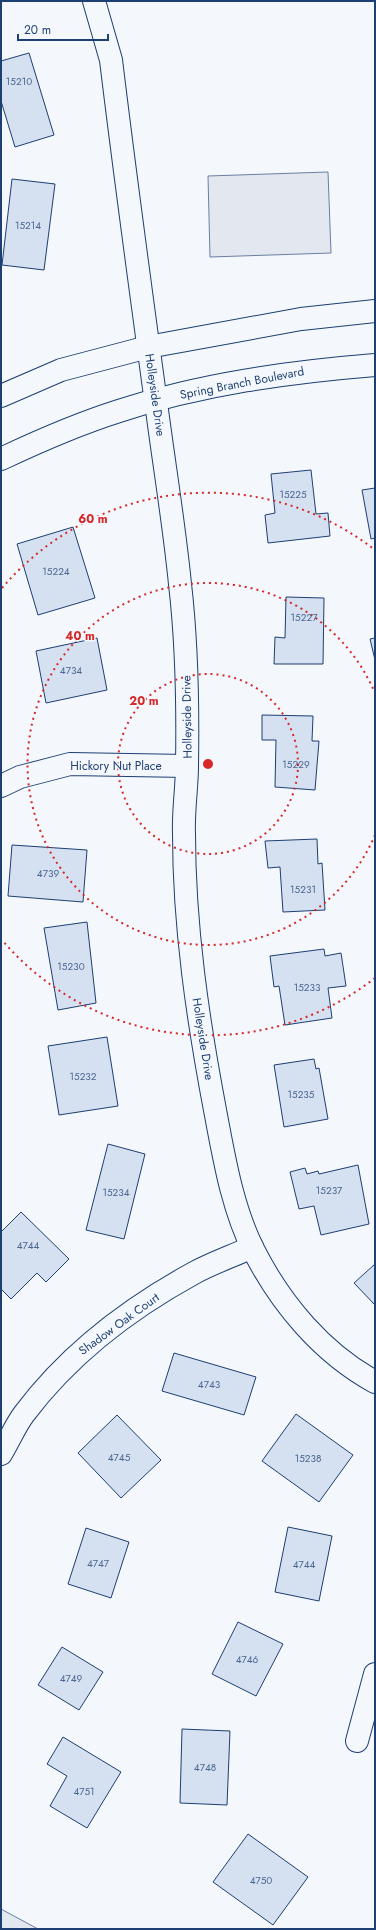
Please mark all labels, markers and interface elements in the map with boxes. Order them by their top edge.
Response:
scale bar [18,16,108,42]
text: 20 m [24,21,51,39]
house number: 15210 [6,74,32,89]
house number: 15214 [15,218,41,233]
street label: Holleyside Drive [140,353,170,437]
street label: Spring Branch Boulevard [178,362,306,404]
house number: 15225 [279,487,307,502]
text: 60 m [78,510,108,528]
house number: 15224 [42,564,70,579]
house number: 15227 [291,610,318,625]
text: 40 m [65,627,95,645]
house number: 4734 [60,663,82,678]
street label: Holleyside Drive [177,675,197,759]
text: 20 m [129,692,159,710]
street label: Hickory Nut Place [70,757,162,775]
centre of rings [201,757,215,771]
house number: 15229 [282,757,310,772]
house number: 4739 [37,866,59,881]
house number: 15231 [290,882,316,897]
house number: 15230 [57,959,85,974]
house number: 15233 [294,980,321,995]
street label: Holleyside Drive [188,997,218,1081]
house number: 15232 [70,1069,97,1084]
house number: 15235 [288,1087,315,1102]
house number: 15237 [316,1183,343,1198]
house number: 15234 [102,1185,130,1200]
house number: 4744 [17,1238,40,1253]
street label: Shadow Oak Court [75,1288,163,1359]
house number: 4743 [198,1377,221,1392]
house number: 4745 [108,1450,131,1465]
house number: 15238 [295,1451,321,1466]
house number: 4747 [87,1556,110,1571]
house number: 4744 [293,1557,316,1572]
house number: 4746 [236,1652,259,1667]
house number: 4749 [60,1671,83,1686]
house number: 4748 [194,1760,216,1775]
house number: 4751 [73,1784,95,1799]
house number: 4750 [250,1873,272,1888]

